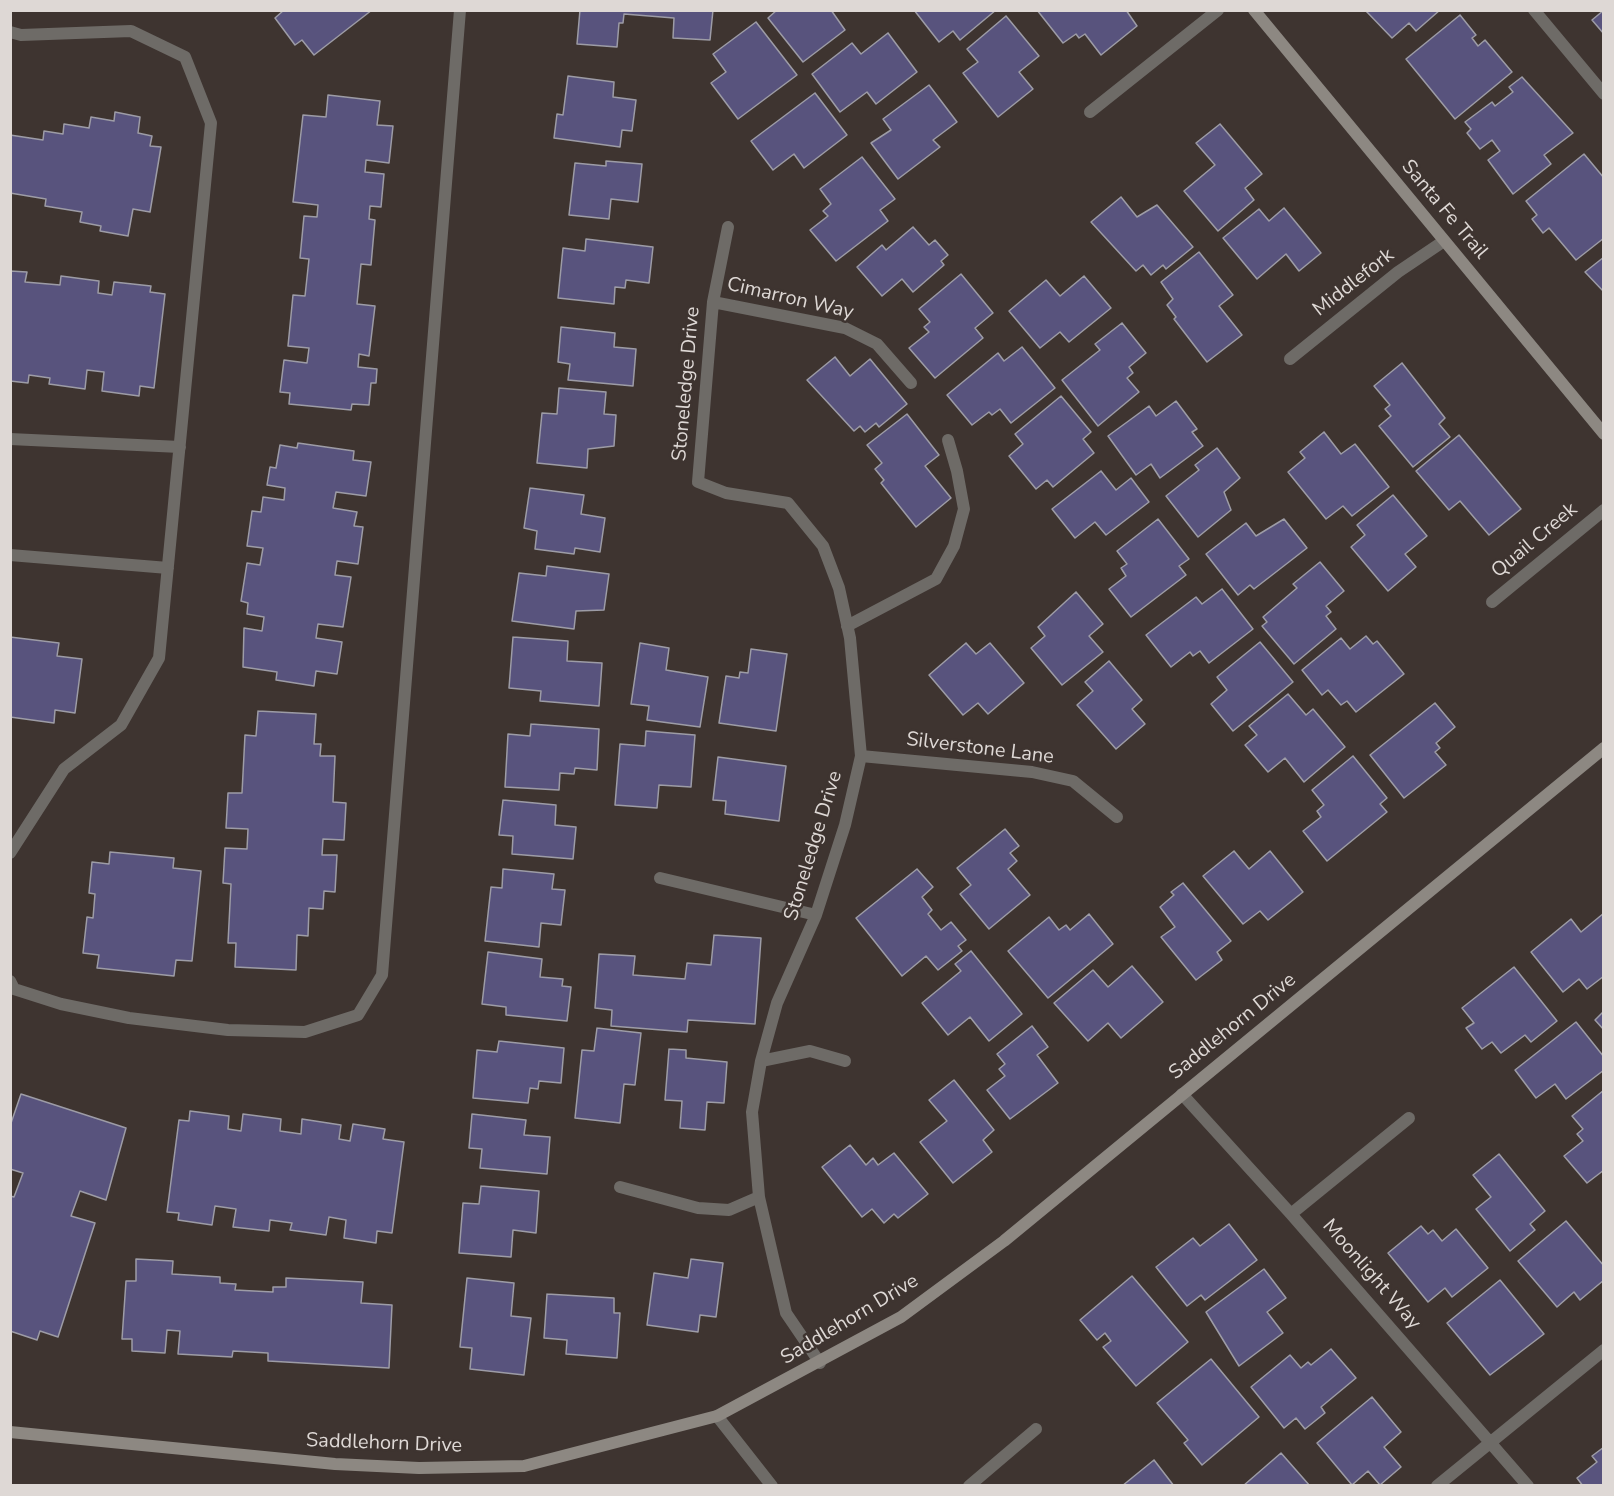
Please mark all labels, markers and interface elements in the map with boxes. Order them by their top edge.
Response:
street label: Santa Fe Trail [1396,156,1492,264]
street label: Middlefork [1309,244,1399,322]
street label: Cimarron Way [724,273,856,325]
street label: Stoneledge Drive [668,306,706,462]
street label: Quail Creek [1487,498,1583,584]
street label: Silverstone Lane [905,728,1055,770]
street label: Stoneledge Drive [780,768,848,924]
street label: Saddlehorn Drive [1165,969,1301,1085]
street label: Moonlight Way [1317,1215,1425,1335]
street label: Saddlehorn Drive [777,1269,923,1371]
street label: Saddlehorn Drive [306,1429,462,1459]

